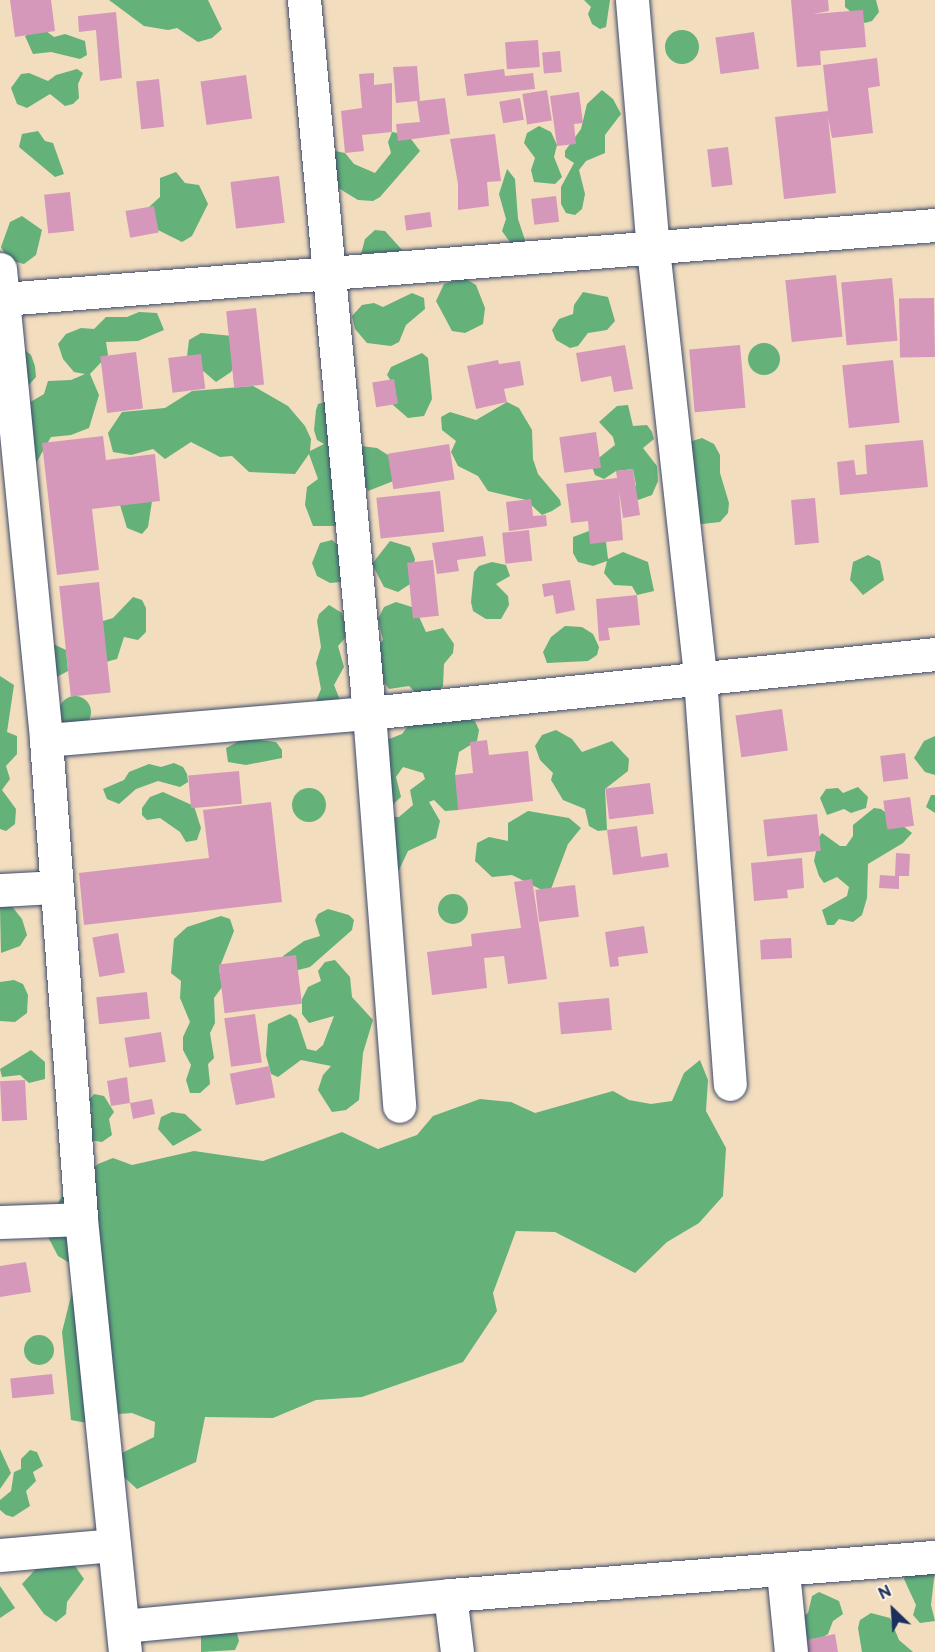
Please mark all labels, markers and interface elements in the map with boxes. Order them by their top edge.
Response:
north arrow [863,1580,923,1640]
text: N [876,1582,895,1604]

